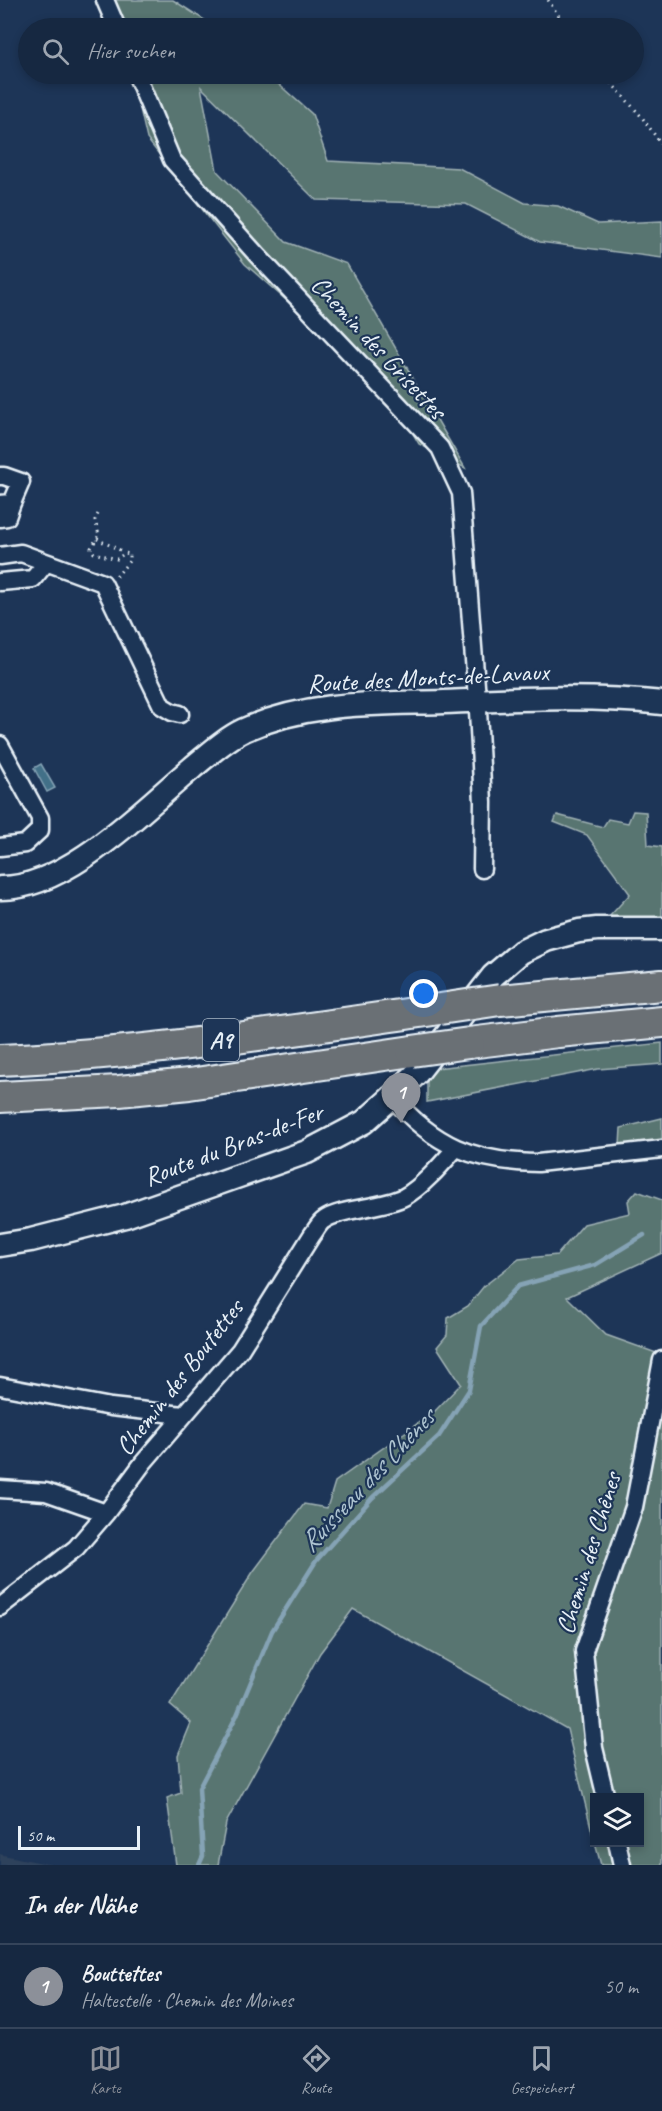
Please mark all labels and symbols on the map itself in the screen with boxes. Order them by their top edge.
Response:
street label: Chemin des Grisettes [304,269,455,427]
street label: Route des Monts-de-Lavaux [306,655,552,700]
your location [409,979,438,1008]
road number: A9 [203,1019,239,1061]
pin: 1 [382,1074,420,1123]
street label: Route du Bras-de-Fer [139,1094,330,1194]
street label: Chemin des Boutettes [108,1291,252,1462]
water label: Ruisseau des Chênes [292,1398,445,1559]
street label: Chemin des Chênes [548,1466,629,1638]
scale bar [18,1823,140,1850]

